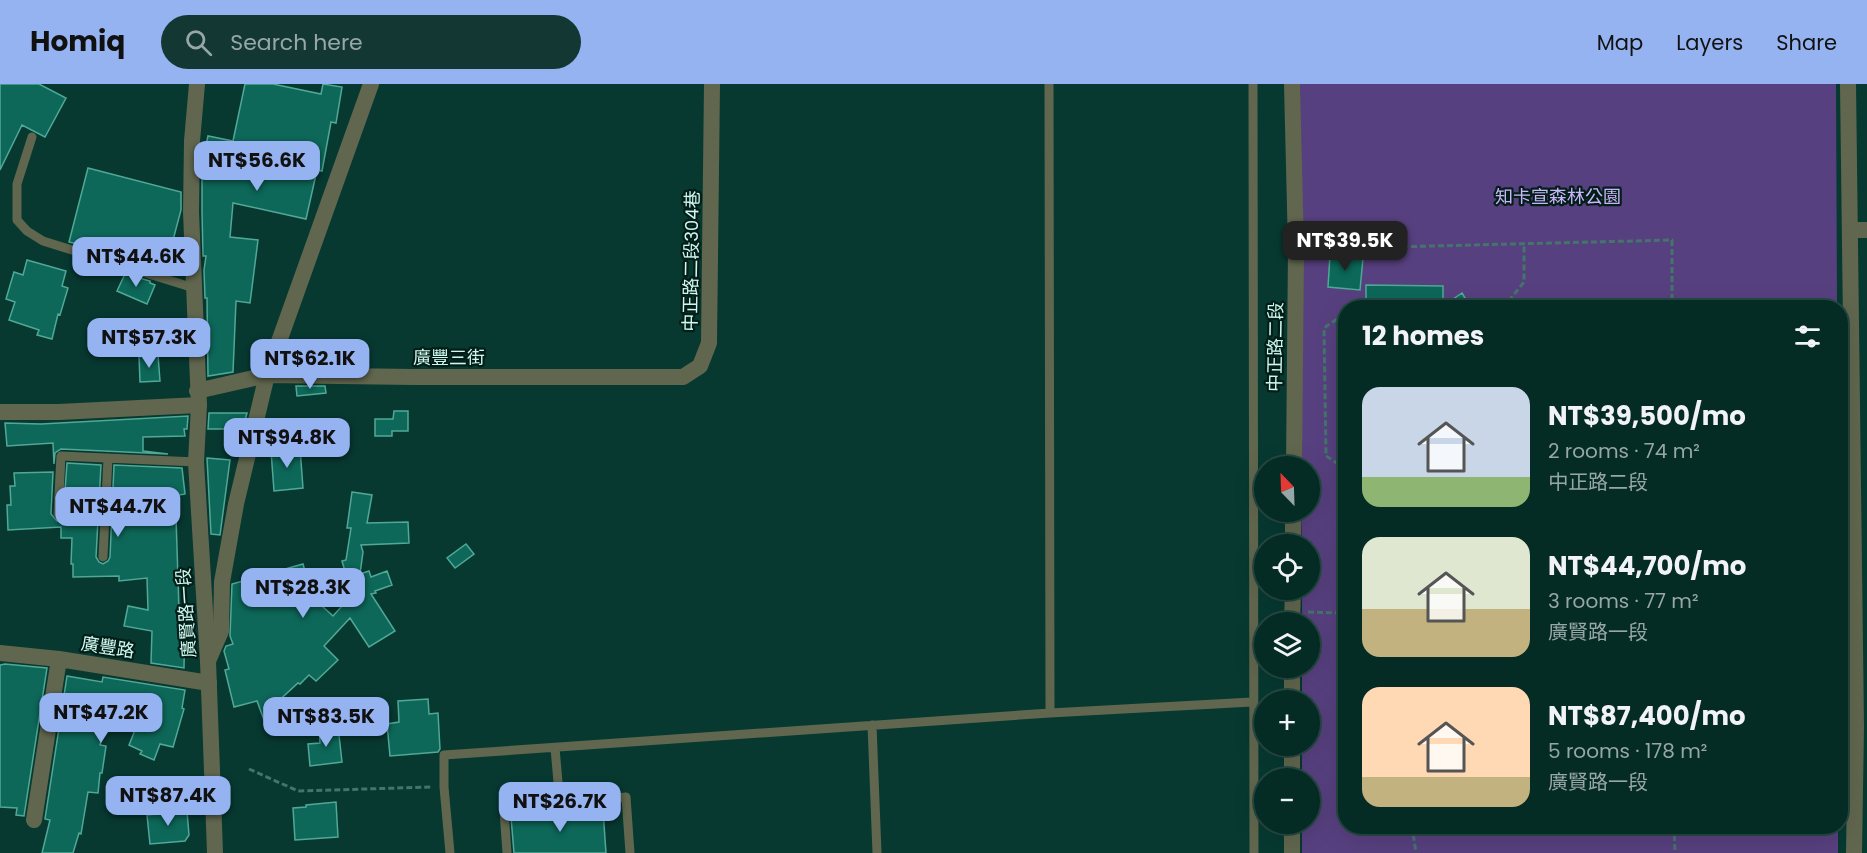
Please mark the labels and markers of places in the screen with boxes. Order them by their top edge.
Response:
pin: NT$56.6K [195,141,319,192]
pin: NT$39.5K [1283,221,1407,272]
pin: NT$44.6K [74,237,198,288]
pin: NT$57.3K [87,318,211,369]
pin: NT$62.1K [248,339,372,390]
pin: NT$94.8K [225,418,349,469]
pin: NT$44.7K [56,487,180,538]
pin: NT$28.3K [241,568,365,619]
pin: NT$47.2K [39,693,163,744]
pin: NT$83.5K [264,697,388,748]
pin: NT$87.4K [106,776,230,827]
pin: NT$26.7K [498,782,622,833]

